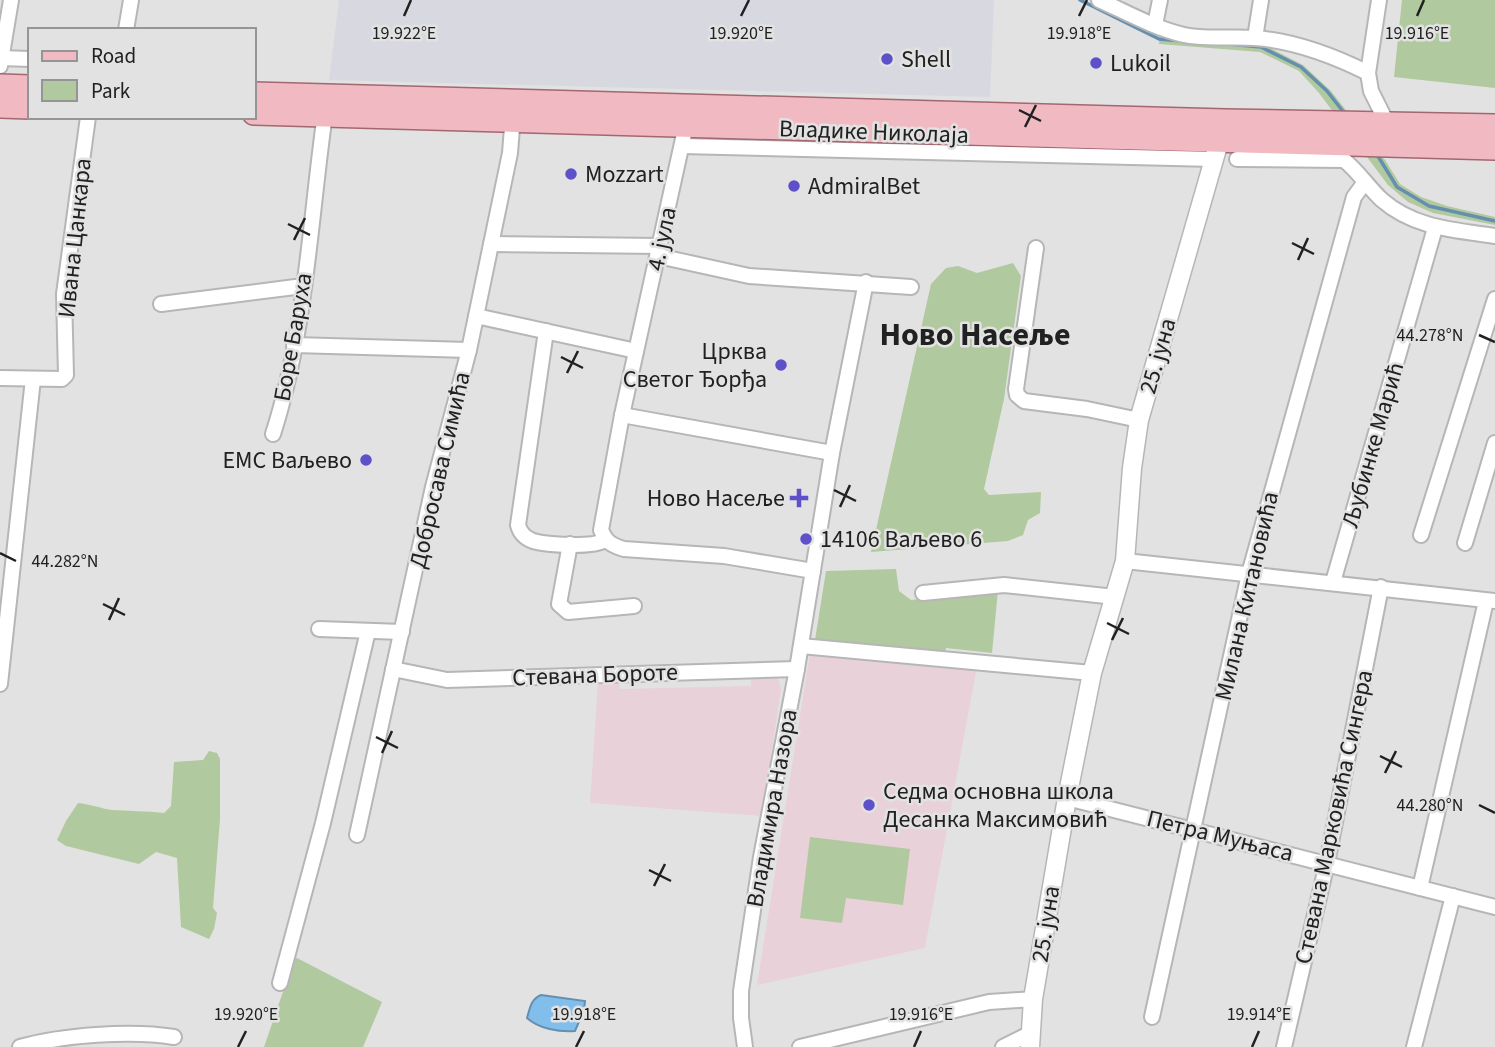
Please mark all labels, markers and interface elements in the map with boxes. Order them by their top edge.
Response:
text: 19.922°E [372,21,436,46]
text: 19.920°E [709,21,773,46]
text: 19.918°E [1047,21,1111,46]
text: 19.916°E [1385,21,1449,46]
legend [28,28,256,119]
text: Road [91,41,136,71]
place label: Shell [901,42,951,77]
place label: Lukoil [1110,46,1171,81]
marker: Shell [879,51,895,67]
marker: Lukoil [1088,55,1104,71]
text: Park [91,76,131,106]
street label: Владике Николаја [778,111,970,153]
street label: Ивана Цанкара [49,156,101,320]
place label: Mozzart [585,157,664,192]
marker: Mozzart [563,166,579,182]
place label: AdmiralBet [808,169,920,204]
marker: AdmiralBet [786,178,802,194]
street label: 4. јула [638,204,686,274]
street label: Боре Баруха [265,270,321,404]
district label: Ново Насеље [880,312,1071,358]
street label: 25. јуна [1131,314,1185,398]
text: 44.278°N [1397,323,1463,348]
place label: Црква Светог Ђорђа [623,334,767,397]
marker: Црква Светог Ђорђа [773,357,789,373]
street label: Љубинке Марић [1333,358,1413,532]
street label: Добросава Симића [400,368,480,572]
place label: ЕМС Ваљево [222,443,352,478]
marker: ЕМС Ваљево [358,452,374,468]
place label: Ново Насеље [647,481,785,516]
street label: Милана Китановића [1206,488,1288,704]
marker: Ново Насеље [791,490,807,506]
place label: 14106 Ваљево 6 [820,522,982,557]
marker: 14106 Ваљево 6 [798,531,814,547]
text: 44.282°N [32,549,98,574]
street label: Стевана Бороте [512,655,678,695]
street label: Стевана Марковића Сингера [1286,667,1382,967]
street label: Владимира Назора [737,706,807,910]
place label: Седма основна школа Десанка Максимовић [883,774,1114,837]
text: 44.280°N [1397,793,1463,818]
marker: Седма основна школа Десанка Максимовић [861,797,877,813]
street label: Петра Муњаса [1143,801,1297,871]
street label: 25. јуна [1023,883,1069,965]
text: 19.920°E [214,1002,278,1027]
text: 19.918°E [552,1002,616,1027]
text: 19.916°E [889,1002,953,1027]
text: 19.914°E [1227,1002,1291,1027]

